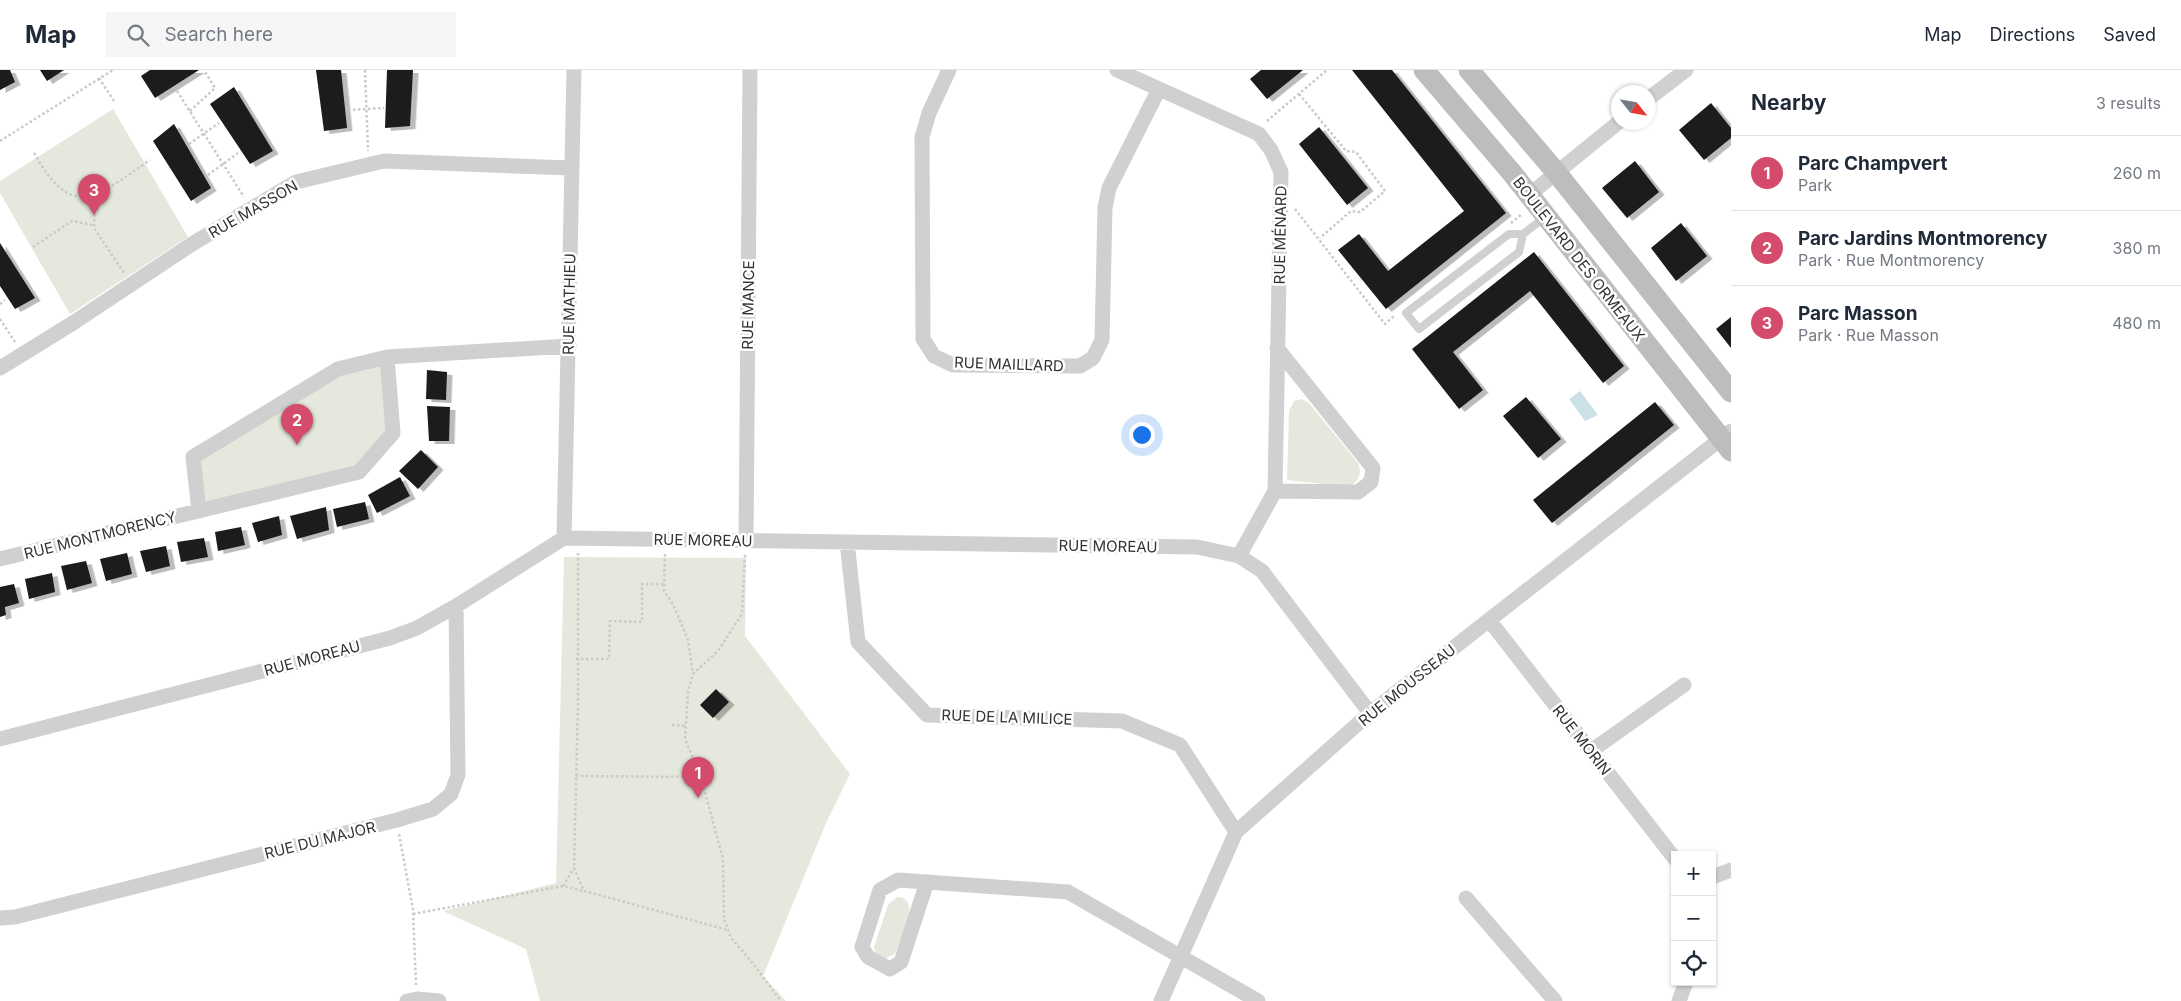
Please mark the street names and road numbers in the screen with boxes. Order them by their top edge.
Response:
street label: BOULEVARD DES ORMEAUX [1509,173,1649,345]
street label: RUE MASSON [205,176,301,242]
street label: RUE MÉNARD [1270,185,1290,285]
street label: RUE MATHIEU [559,253,579,355]
street label: RUE MANCE [738,260,758,350]
street label: RUE MAILLARD [954,353,1064,375]
street label: RUE MONTMORENCY [22,507,178,563]
street label: RUE MOREAU [653,530,753,550]
street label: RUE MOREAU [1058,536,1158,556]
street label: RUE MOREAU [262,636,362,680]
street label: RUE MOUSSEAU [1355,640,1459,730]
street label: RUE MORIN [1549,701,1615,779]
street label: RUE DE LA MILICE [941,705,1073,729]
street label: RUE DU MAJOR [262,817,378,863]

